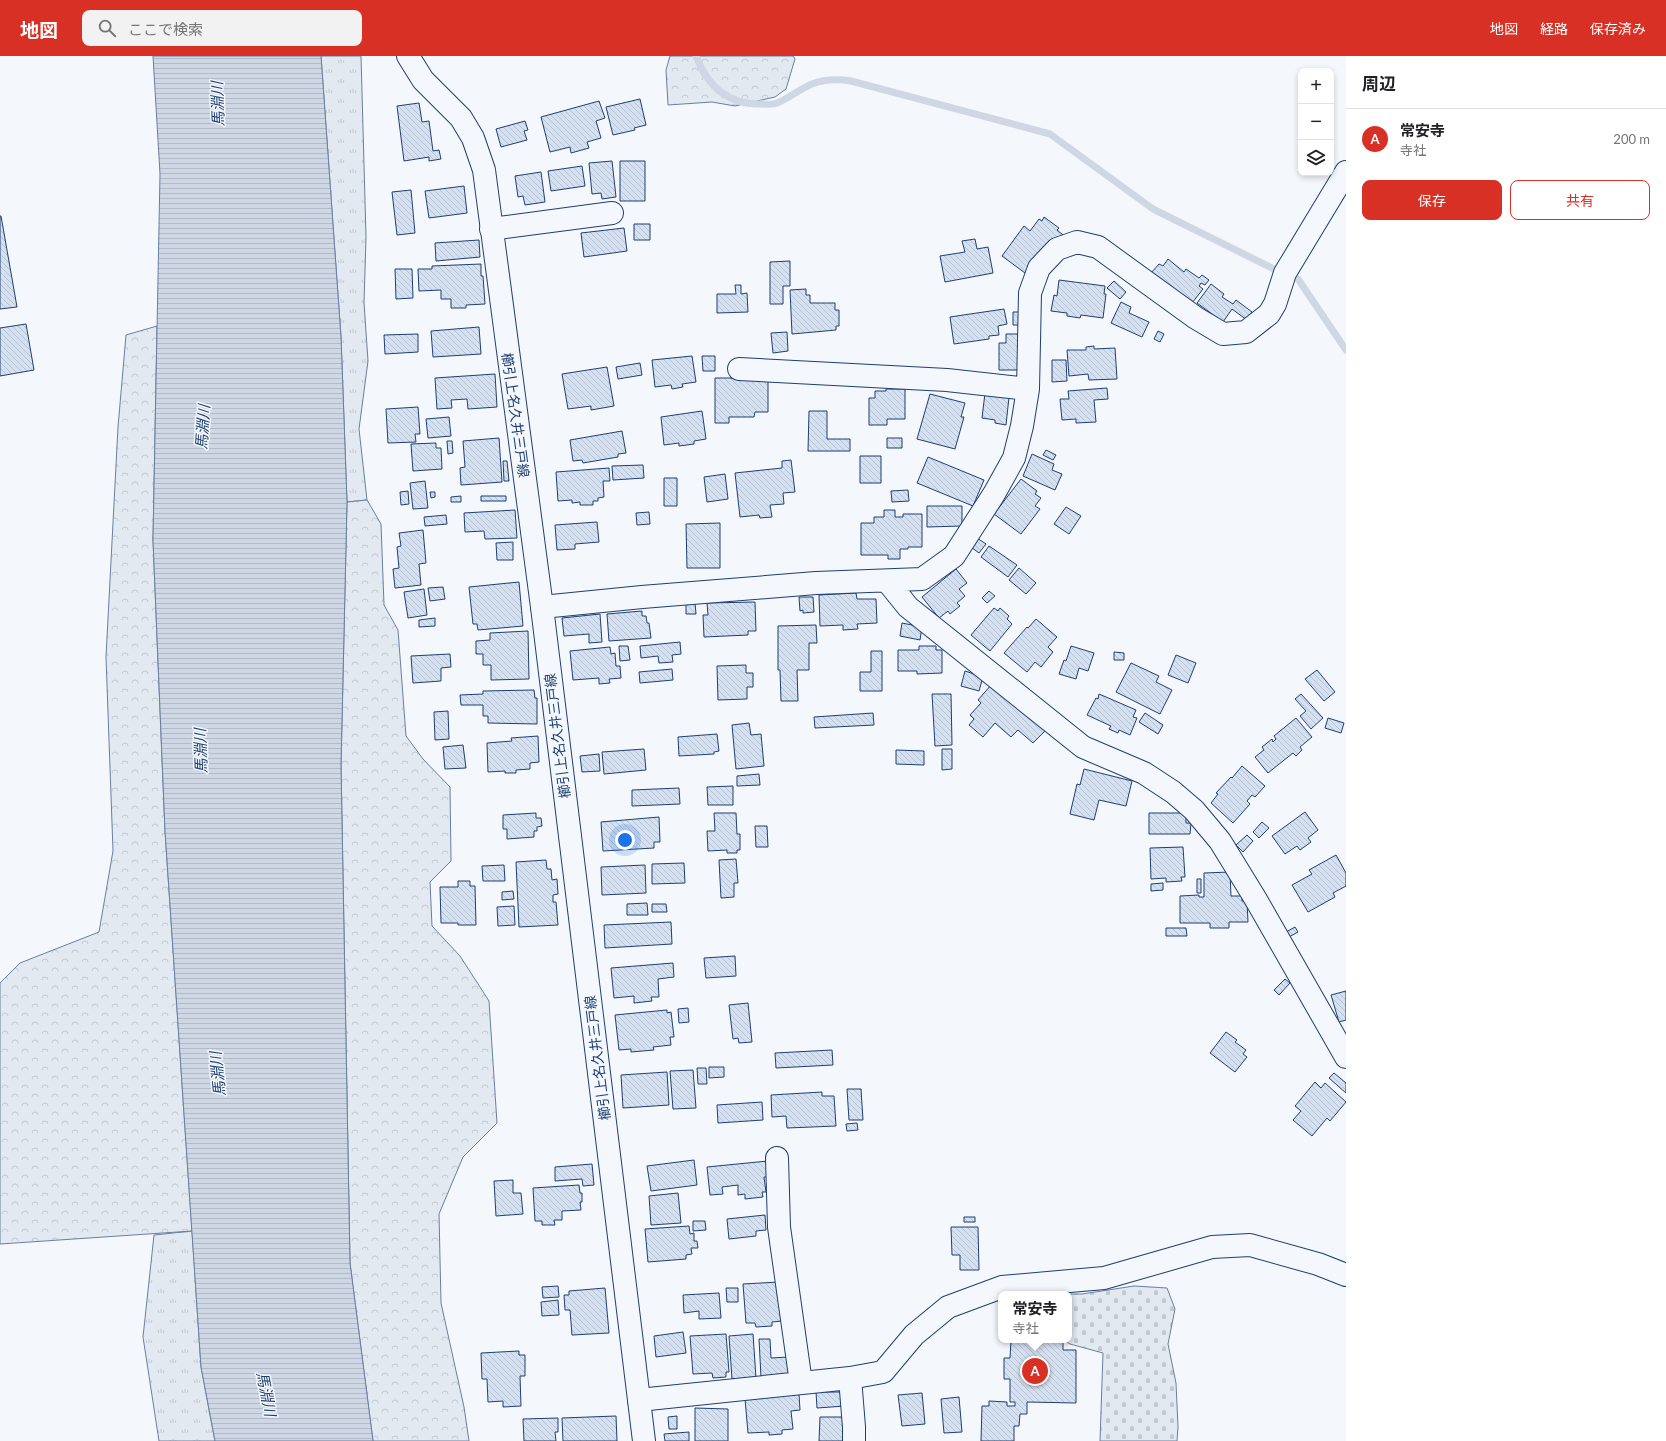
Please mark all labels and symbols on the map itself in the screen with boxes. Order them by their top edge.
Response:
water label: 馬淵川 [207,79,227,127]
street label: 櫛引上名久井三戸線 [499,351,533,479]
water label: 馬淵川 [191,402,213,450]
street label: 櫛引上名久井三戸線 [541,672,573,800]
water label: 馬淵川 [190,726,210,774]
your location [615,830,635,850]
street label: 櫛引上名久井三戸線 [581,994,613,1122]
water label: 馬淵川 [205,1049,228,1097]
pin: A [1022,1356,1048,1386]
water label: 馬淵川 [254,1370,281,1420]

